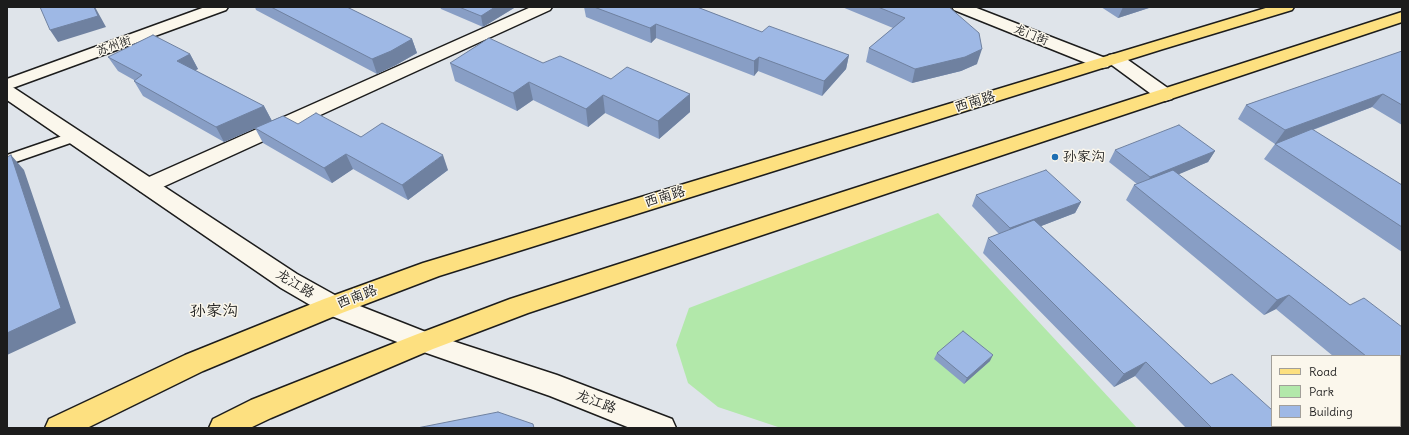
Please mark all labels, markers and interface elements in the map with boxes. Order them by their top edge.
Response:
street label: 龙门街 [1012,22,1050,48]
street label: 苏州街 [95,33,133,59]
street label: 西南路 [952,88,998,116]
place label: 孙家沟 [1063,149,1105,165]
marker: 孙家沟 [1050,152,1060,162]
street label: 西南路 [642,183,688,211]
street label: 龙江路 [273,266,317,302]
street label: 西南路 [334,282,380,312]
district label: 孙家沟 [190,301,238,321]
legend [1271,355,1401,427]
text: Road [1309,364,1337,379]
text: Park [1309,384,1334,399]
street label: 龙江路 [573,387,619,417]
text: Building [1309,404,1353,419]

